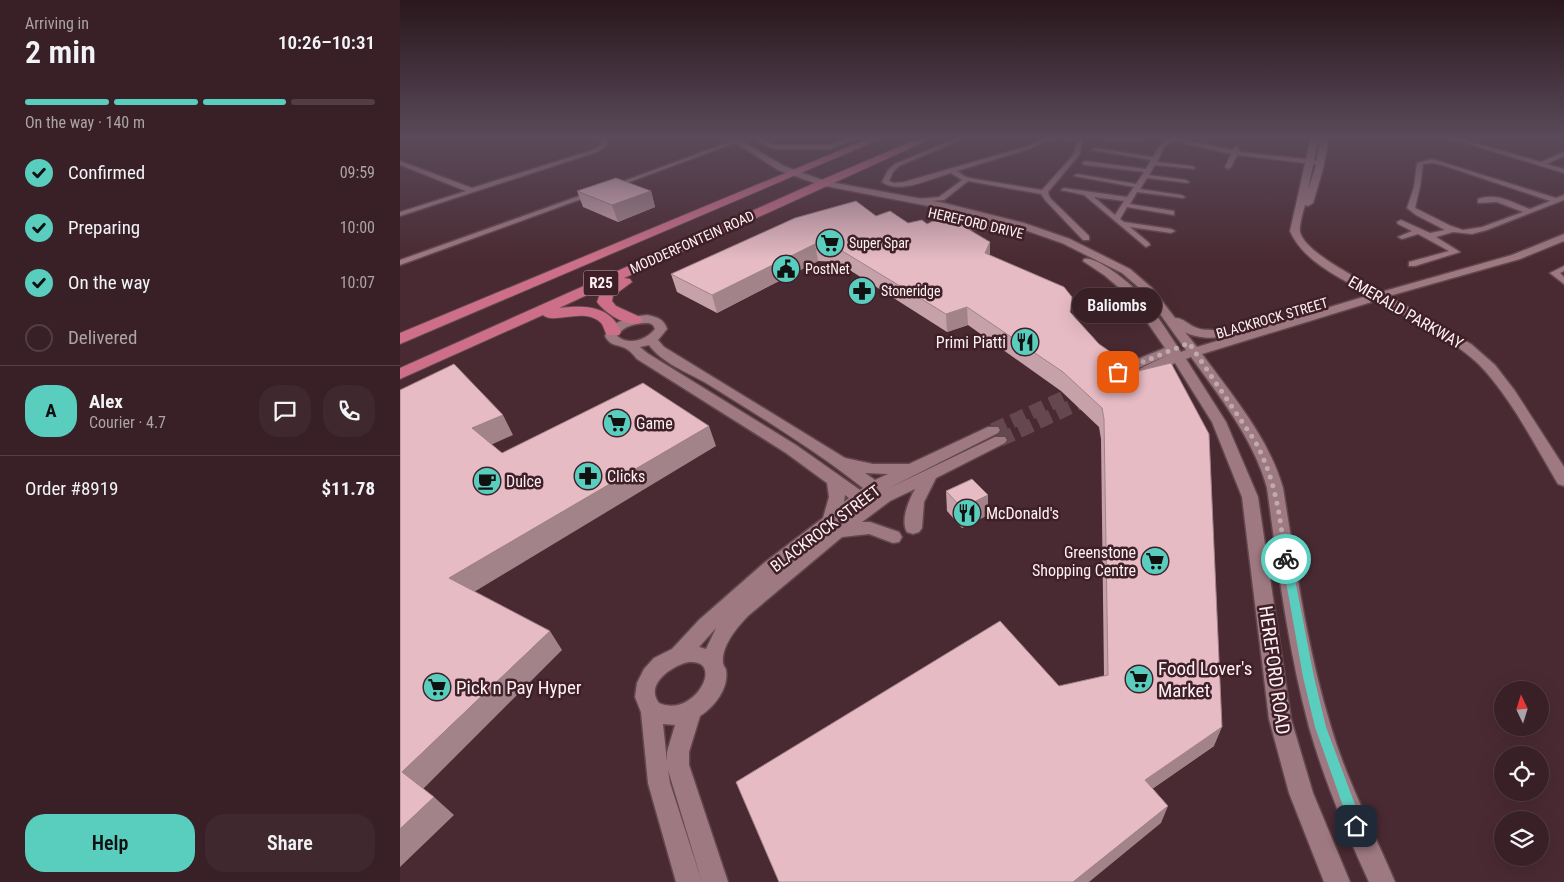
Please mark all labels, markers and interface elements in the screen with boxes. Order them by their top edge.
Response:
text: Arriving in [25,14,89,33]
text: 10:26–10:31 [278,31,375,54]
text: 2 min [25,33,96,71]
text: On the way · 140 m [25,113,145,132]
icon: check [25,159,53,187]
text: Confirmed [68,161,145,184]
text: 09:59 [340,163,375,182]
street label: HEREFORD DRIVE [927,204,1025,242]
street label: MODDERFONTEIN ROAD [627,207,757,277]
icon: check [25,214,53,242]
text: Preparing [68,216,140,239]
text: 10:00 [340,218,375,237]
supermarket icon: Super Spar [815,228,845,258]
place label: Super Spar [849,235,909,251]
public building icon: PostNet [771,254,801,284]
place label: PostNet [805,261,850,277]
icon: check [25,269,53,297]
road number: R25 [584,270,618,296]
text: On the way [68,271,150,294]
street label: EMERALD PARKWAY [1345,272,1467,353]
text: 10:07 [340,273,375,292]
pharmacy icon: Stoneridge [847,276,877,306]
place label: Stoneridge [881,283,941,299]
callout: Baliombs [1073,287,1163,322]
street label: BLACKROCK STREET [1214,294,1330,342]
text: Baliombs [1087,296,1147,315]
text: Delivered [68,326,137,349]
restaurant icon: Primi Piatti [1010,327,1040,357]
place label: Primi Piatti [936,333,1006,352]
pin [1097,351,1139,393]
icon: bag [1104,358,1132,386]
button: chat [259,385,311,437]
button: phone [323,385,375,437]
text: Alex [89,390,123,413]
text: A [45,399,57,422]
supermarket icon: Game [602,408,632,438]
text: Courier · 4.7 [89,413,166,432]
place label: Game [636,414,673,433]
pharmacy icon: Clicks [573,461,603,491]
cafe icon: Dulce [472,466,502,496]
place label: Clicks [607,467,645,486]
place label: Dulce [506,472,541,491]
text: Order #8919 [25,477,118,500]
text: $11.78 [321,477,375,500]
street label: BLACKROCK STREET [767,481,884,576]
restaurant icon: McDonald's [952,498,982,528]
place label: McDonald's [986,504,1059,523]
courier [1261,534,1311,584]
place label: Greenstone Shopping Centre [1032,543,1136,580]
icon: bike [1272,545,1300,573]
supermarket icon: Greenstone Shopping Centre [1140,546,1170,576]
street label: HEREFORD ROAD [1254,604,1295,736]
place label: Food Lover's Market [1158,657,1252,702]
supermarket icon: Food Lover's Market [1124,664,1154,694]
supermarket icon: Pick n Pay Hyper [422,672,452,702]
place label: Pick n Pay Hyper [456,676,582,699]
north arrow [1494,681,1549,736]
map controls [1494,681,1549,866]
button: locate [1494,746,1549,801]
pin [1335,805,1377,847]
button: layers [1494,811,1549,866]
icon: home [1342,812,1370,840]
button: Help [25,814,195,872]
button: Share [205,814,375,872]

